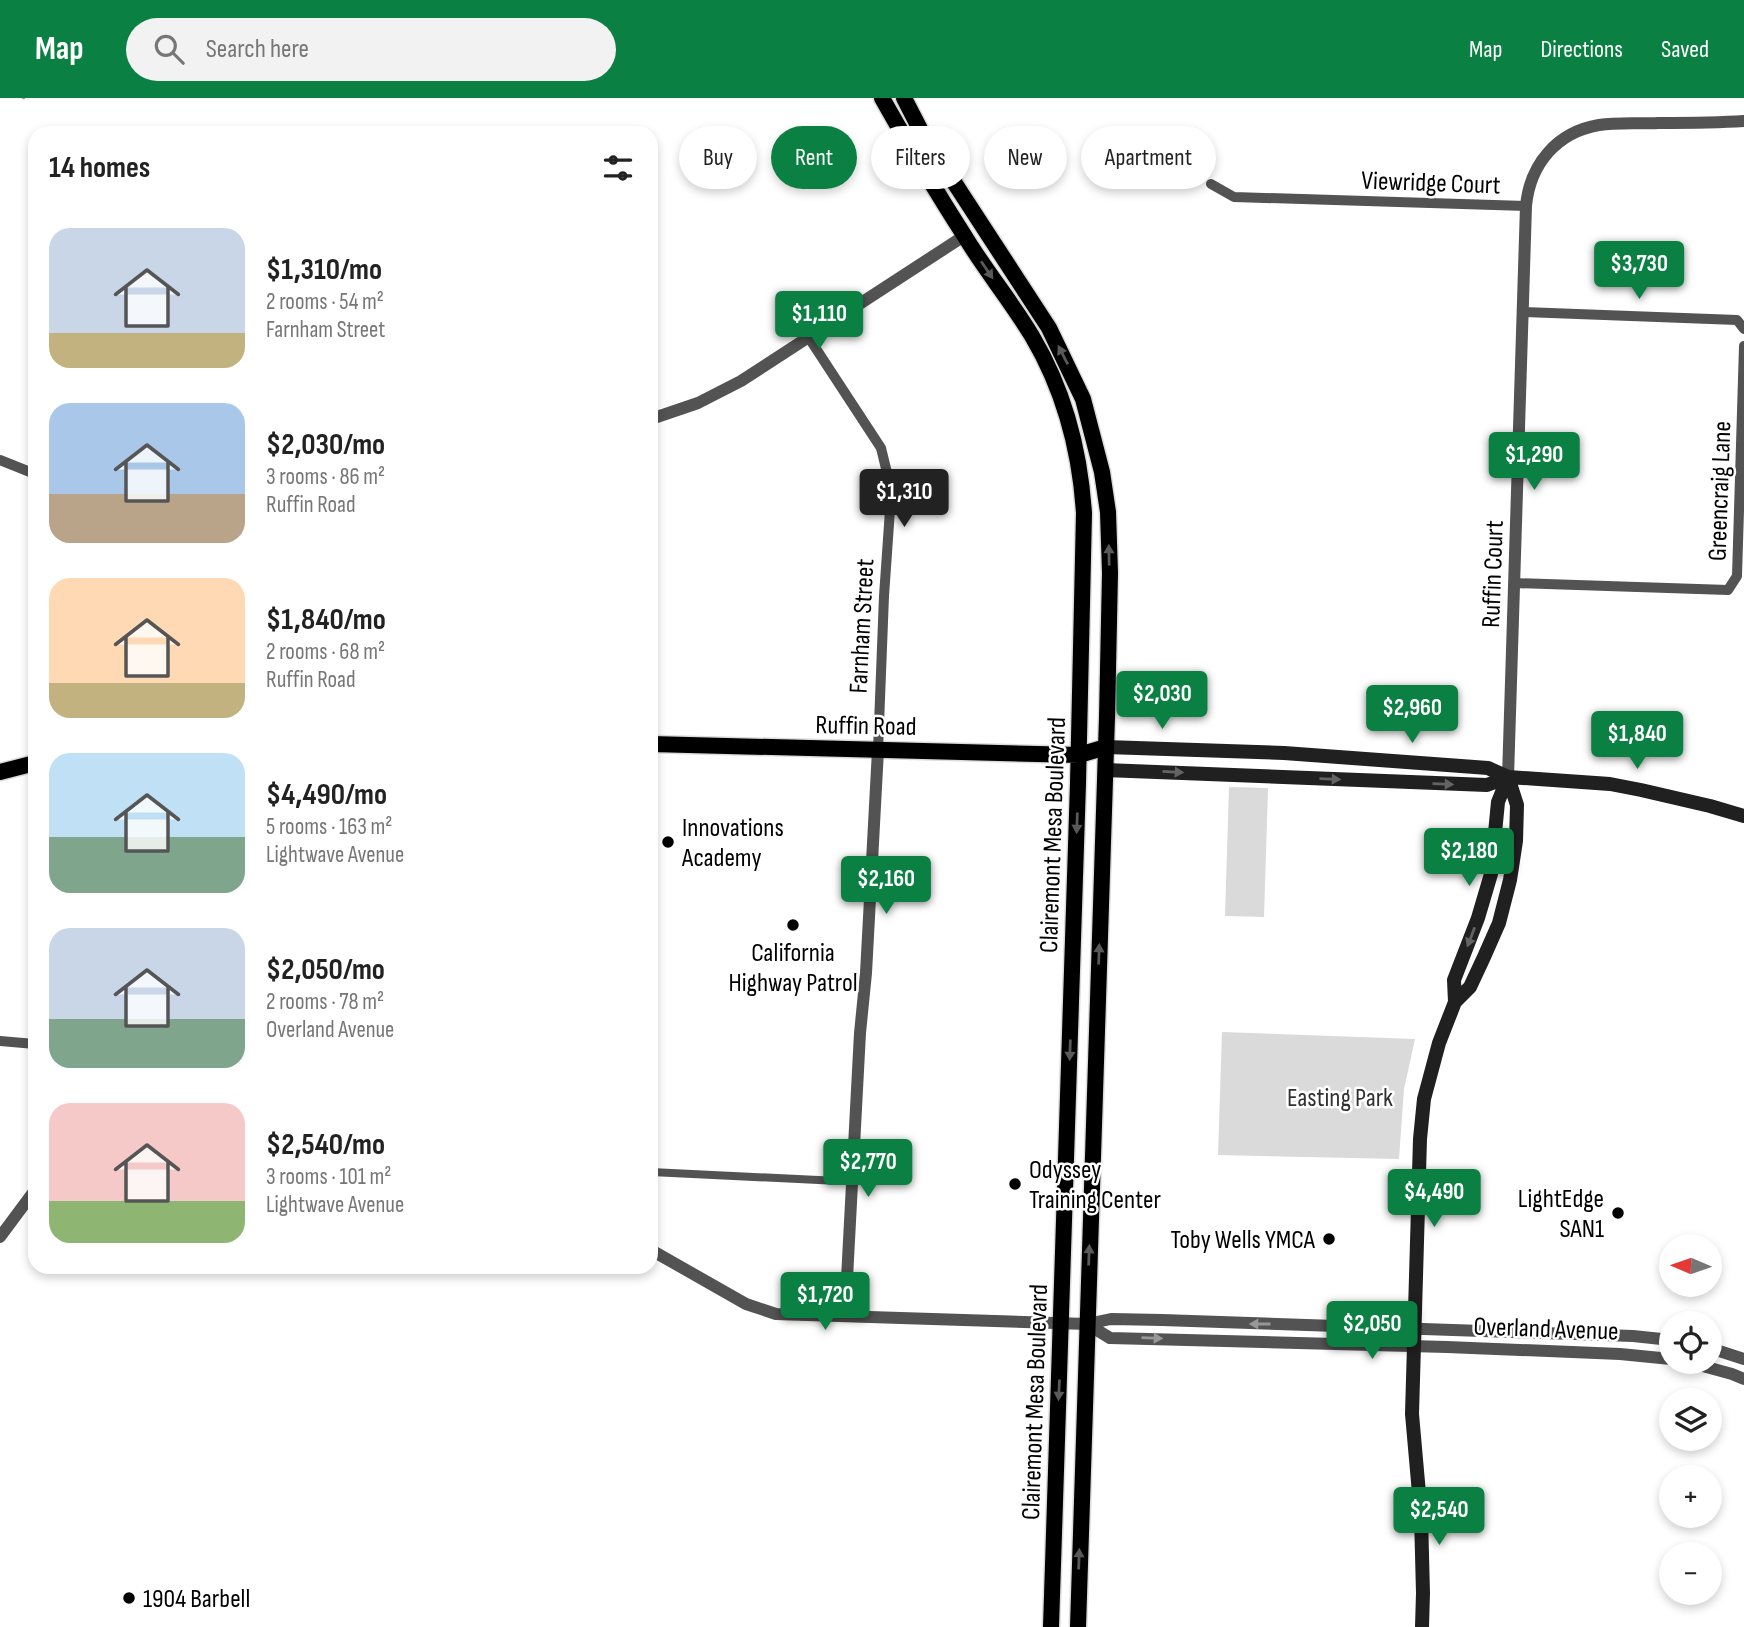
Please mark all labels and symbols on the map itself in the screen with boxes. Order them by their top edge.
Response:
street label: Viewridge Court [1361,166,1501,201]
pin: $3,730 [1582,242,1696,301]
one-way arrow [980,261,994,279]
pin: $1,110 [762,292,876,351]
one-way arrow [1057,345,1069,365]
street label: Greencraig Lane [1703,421,1738,562]
pin: $1,290 [1477,432,1591,492]
pin: $1,310 [847,470,961,529]
street label: Ruffin Court [1476,520,1511,628]
one-way arrow [1104,544,1115,566]
street label: Farnham Street [843,558,882,694]
pin: $2,030 [1105,672,1219,731]
pin: $2,960 [1355,686,1469,745]
street label: Ruffin Road [815,710,917,743]
pin: $1,840 [1580,712,1694,771]
street label: Clairemont Mesa Boulevard [1034,717,1073,953]
one-way arrow [1163,767,1185,778]
one-way arrow [1320,774,1342,785]
one-way arrow [1433,778,1455,789]
one-way arrow [1072,812,1083,834]
place label: Innovations Academy [681,813,784,874]
pin: $2,180 [1412,828,1526,888]
marker: Innovations Academy [660,834,676,850]
pin: $2,160 [829,856,943,916]
marker: California Highway Patrol [785,917,801,933]
one-way arrow [1465,927,1476,948]
place label: California Highway Patrol [728,938,858,999]
one-way arrow [1094,943,1105,965]
one-way arrow [1064,1040,1075,1062]
park label: Easting Park [1287,1083,1393,1114]
pin: $2,770 [811,1140,925,1199]
place label: Odyssey Training Center [1029,1155,1161,1216]
pin: $4,490 [1377,1170,1491,1229]
marker: Odyssey Training Center [1007,1176,1023,1192]
place label: LightEdge SAN1 [1518,1184,1604,1245]
marker: LightEdge SAN1 [1610,1205,1626,1221]
place label: Toby Wells YMCA [1170,1225,1316,1256]
marker: Toby Wells YMCA [1321,1231,1337,1247]
north arrow [1659,1234,1722,1297]
one-way arrow [1084,1244,1095,1266]
pin: $1,720 [768,1272,882,1332]
street label: Clairemont Mesa Boulevard [1016,1284,1055,1520]
pin: $2,050 [1315,1302,1429,1361]
street label: Overland Avenue [1473,1311,1619,1348]
one-way arrow [1249,1318,1271,1330]
one-way arrow [1141,1333,1163,1344]
one-way arrow [1053,1380,1064,1402]
pin: $2,540 [1382,1488,1496,1547]
one-way arrow [1073,1548,1085,1570]
place label: 1904 Barbell [143,1584,250,1615]
marker: 1904 Barbell [121,1590,137,1606]

